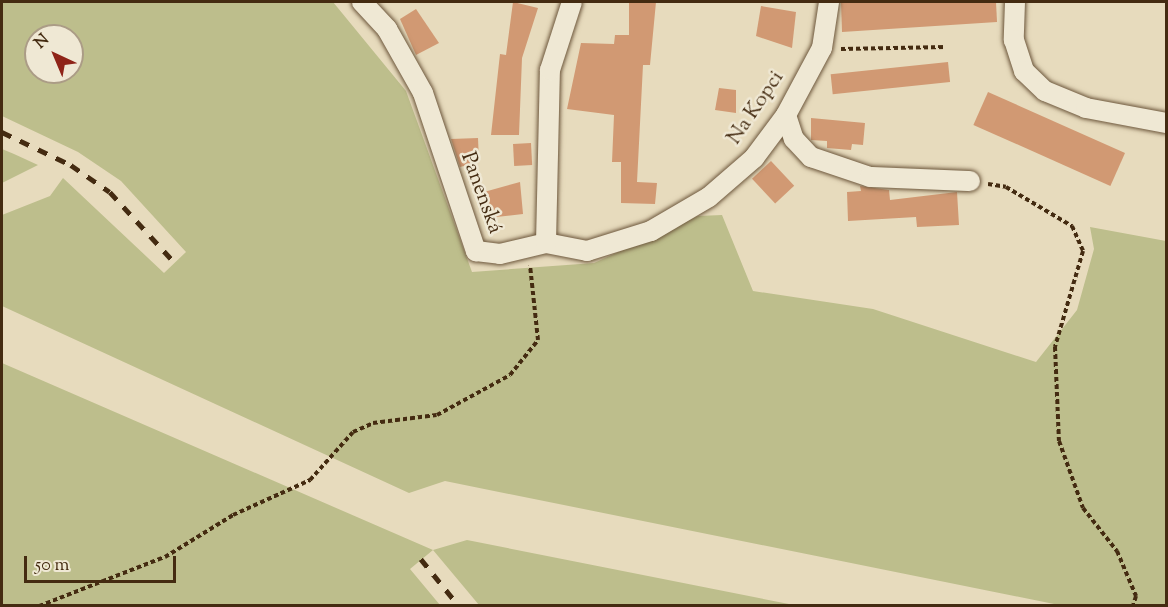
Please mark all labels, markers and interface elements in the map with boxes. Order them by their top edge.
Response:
north arrow [24,24,84,84]
text: N [30,29,55,55]
street label: Na Kopci [722,66,790,150]
street label: Panenská [455,149,507,237]
scale bar [27,544,178,582]
text: 50 m [35,553,69,579]

